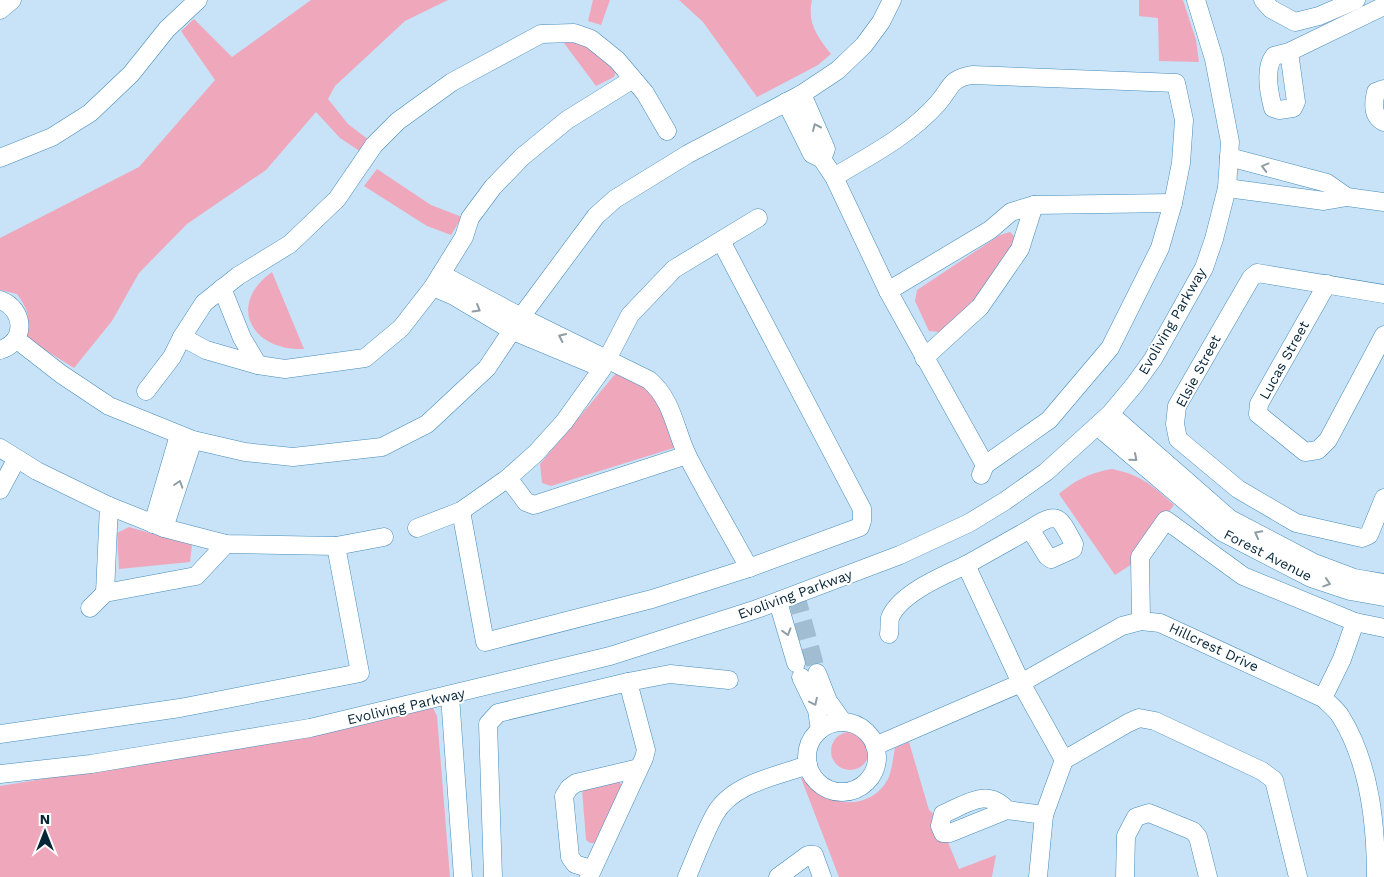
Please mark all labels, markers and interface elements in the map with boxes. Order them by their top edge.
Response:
one-way arrow [812,123,823,132]
one-way arrow [1261,162,1270,173]
street label: Evoliving Parkway [1135,264,1209,377]
one-way arrow [471,303,480,313]
street label: Lucas Street [1256,318,1312,402]
street label: Elsie Street [1172,332,1224,410]
one-way arrow [558,333,567,343]
one-way arrow [1128,452,1137,461]
one-way arrow [173,481,183,489]
street label: Forest Avenue [1221,526,1315,584]
one-way arrow [1254,530,1263,540]
street label: Evoliving Parkway [736,566,855,622]
one-way arrow [1322,577,1331,587]
street label: Hillcrest Drive [1167,619,1261,675]
one-way arrow [782,628,792,636]
street label: Evoliving Parkway [346,684,467,727]
one-way arrow [807,697,818,706]
north arrow [20,807,70,857]
text: N [40,811,50,827]

